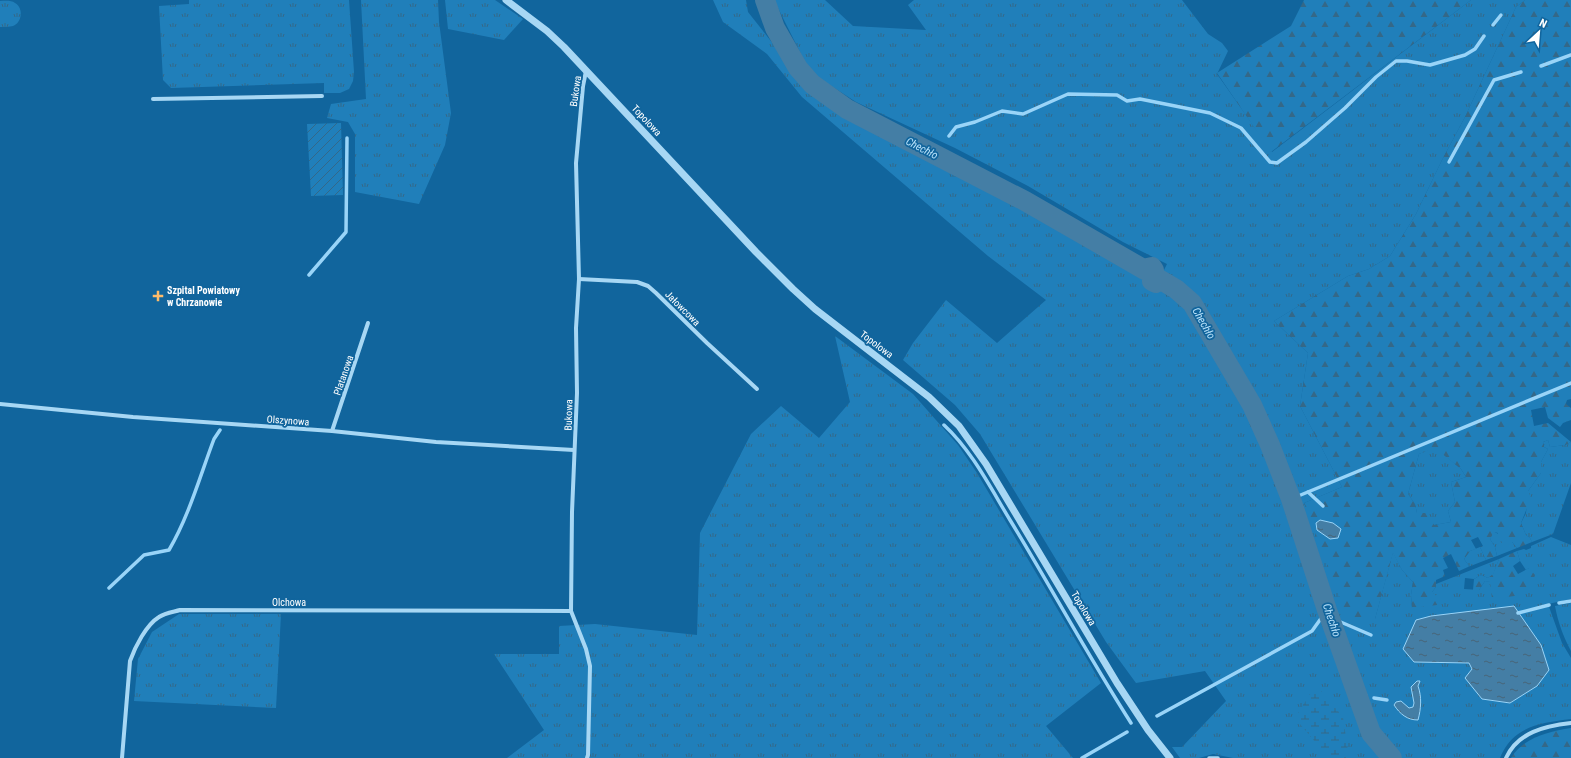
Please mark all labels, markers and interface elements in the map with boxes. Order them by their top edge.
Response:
north arrow [1519,12,1559,52]
text: N [1537,16,1549,31]
street label: Bukowa [568,75,583,107]
street label: Topolowa [630,103,664,138]
water label: Chechło [904,135,940,162]
place label: Szpital Powiatowy w Chrzanowie [167,285,240,308]
street label: Jałowcowa [663,289,702,328]
marker: Szpital Powiatowy w Chrzanowie [152,290,164,302]
water label: Chechło [1189,305,1218,341]
street label: Topolowa [858,328,895,360]
street label: Platanowa [332,354,356,397]
street label: Bukowa [562,399,575,431]
street label: Olszynowa [266,414,310,427]
street label: Topolowa [1069,589,1098,628]
street label: Olchowa [272,597,306,608]
water label: Chechło [1320,602,1343,639]

